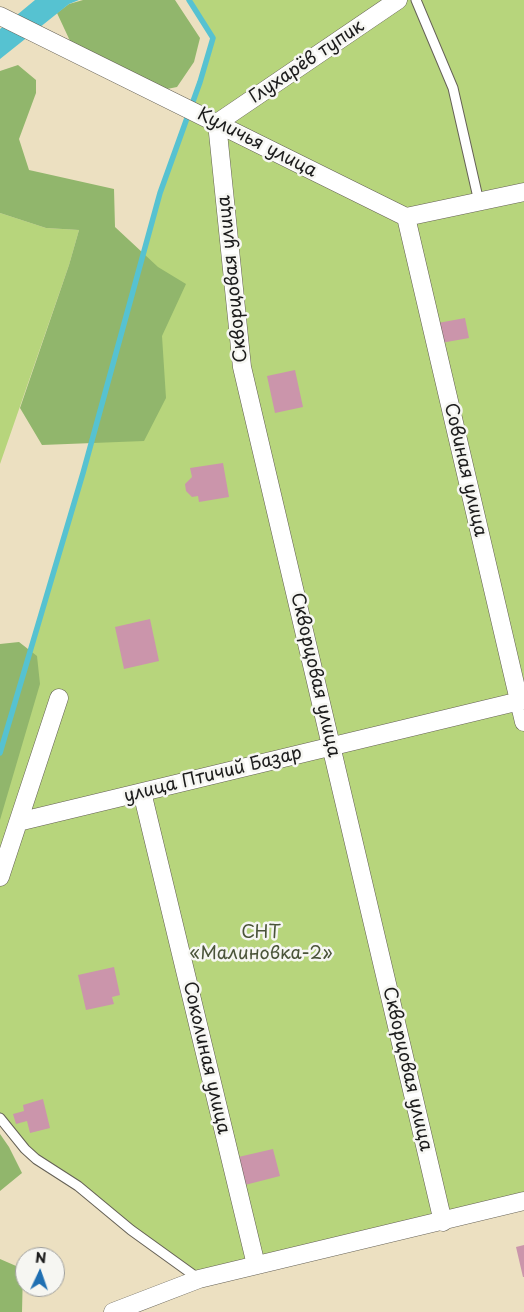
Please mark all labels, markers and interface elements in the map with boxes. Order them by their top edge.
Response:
street label: Глухарёв тупик [246,16,368,108]
street label: Куличья улица [194,104,320,182]
street label: Скворцовая улица [213,194,253,364]
street label: Совиная улица [439,401,491,539]
street label: Скворцовая улица [286,591,344,759]
street label: улица Птичий Базар [122,742,304,808]
park label: СНТ «Малиновка-2» [190,922,332,964]
street label: Соколиная улица [178,980,234,1136]
street label: Скворцовая улица [378,985,436,1153]
north arrow [15,1247,65,1297]
text: N [35,1247,47,1268]

